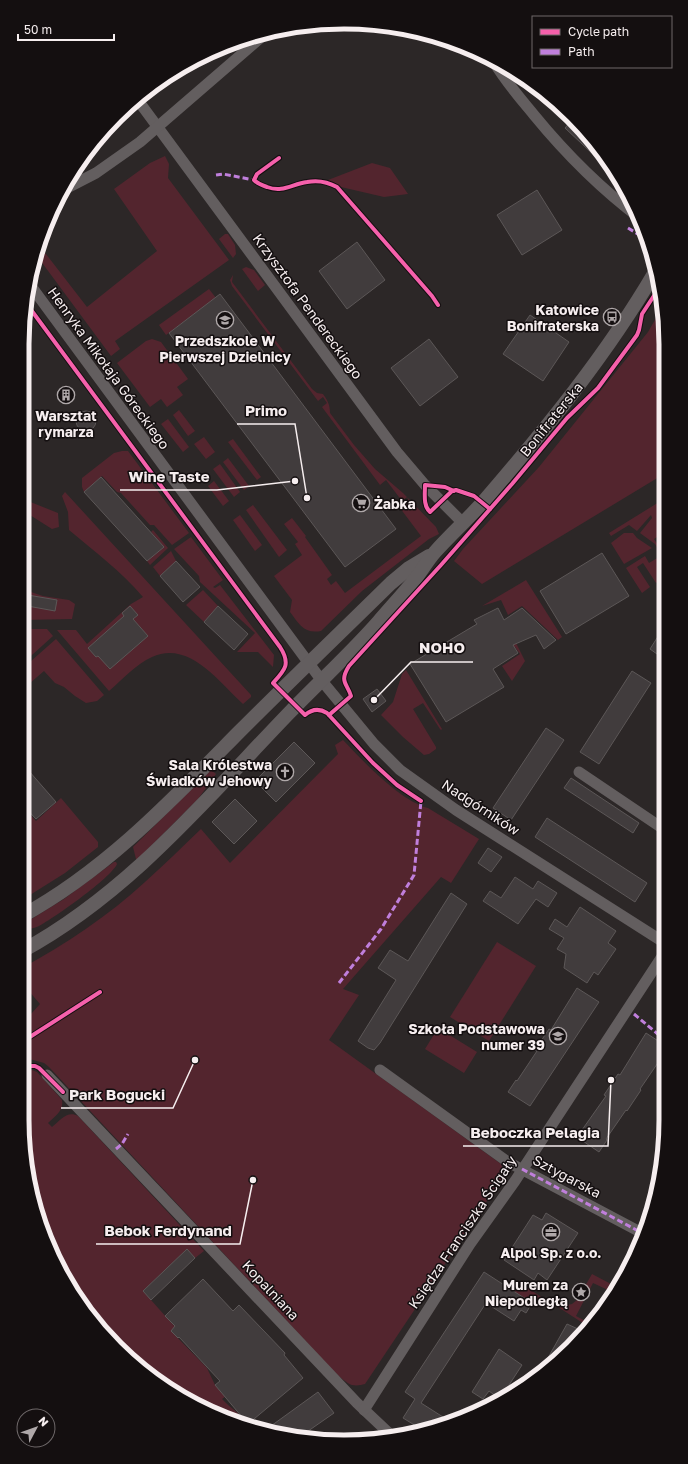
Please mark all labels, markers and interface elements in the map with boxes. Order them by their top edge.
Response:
scale bar [18,16,114,42]
legend [532,16,672,68]
text: 50 m [24,22,52,37]
text: Cycle path [568,24,629,39]
text: Path [568,44,595,59]
street label: Krzysztofa Pendereckiego [249,230,367,382]
street label: Henryka Mikołaja Góreckiego [44,284,174,452]
place label: Katowice Bonifraterska [507,301,599,334]
bus stop icon: Katowice Bonifraterska [602,307,622,327]
school or university icon: Przedszkole W Pierwszej Dzielnicy [215,310,235,330]
place label: Przedszkole W Pierwszej Dzielnicy [159,332,291,365]
street label: Bonifraterska [516,378,586,460]
building icon: Warsztat rymarza [56,385,76,405]
callout: Primo [237,397,295,424]
text: Primo [245,401,287,419]
place label: Warsztat rymarza [35,407,97,440]
callout: Wine Taste [120,463,217,490]
text: Wine Taste [128,467,210,485]
supermarket icon: Żabka [351,493,371,513]
place label: Żabka [374,495,416,512]
callout: NOHO [411,635,473,662]
text: NOHO [419,638,465,656]
place label: Sala Królestwa Świadków Jehowy [146,756,273,789]
church icon: Sala Królestwa Świadków Jehowy [275,762,295,782]
street label: Nadgórników [439,776,523,838]
place label: Szkoła Podstawowa numer 39 [408,1020,545,1053]
school or university icon: Szkoła Podstawowa numer 39 [548,1026,568,1046]
callout: Park Bogucki [61,1081,173,1108]
text: Park Bogucki [69,1085,165,1103]
callout: Beboczka Pelagia [463,1119,608,1146]
text: Beboczka Pelagia [470,1123,600,1141]
street label: Sztygarska [530,1151,604,1201]
street label: Księdza Franciszka Ścigały [404,1152,520,1312]
callout: Bebok Ferdynand [96,1217,240,1244]
text: Bebok Ferdynand [104,1221,232,1239]
office icon: Alpol Sp. z o.o. [541,1222,561,1242]
place label: Alpol Sp. z o.o. [500,1244,602,1261]
street label: Kopalniana [239,1257,303,1323]
place label: Murem za Niepodległą [485,1276,568,1309]
place icon: Murem za Niepodległą [571,1282,591,1302]
north arrow [16,1408,56,1448]
text: N [36,1414,52,1429]

